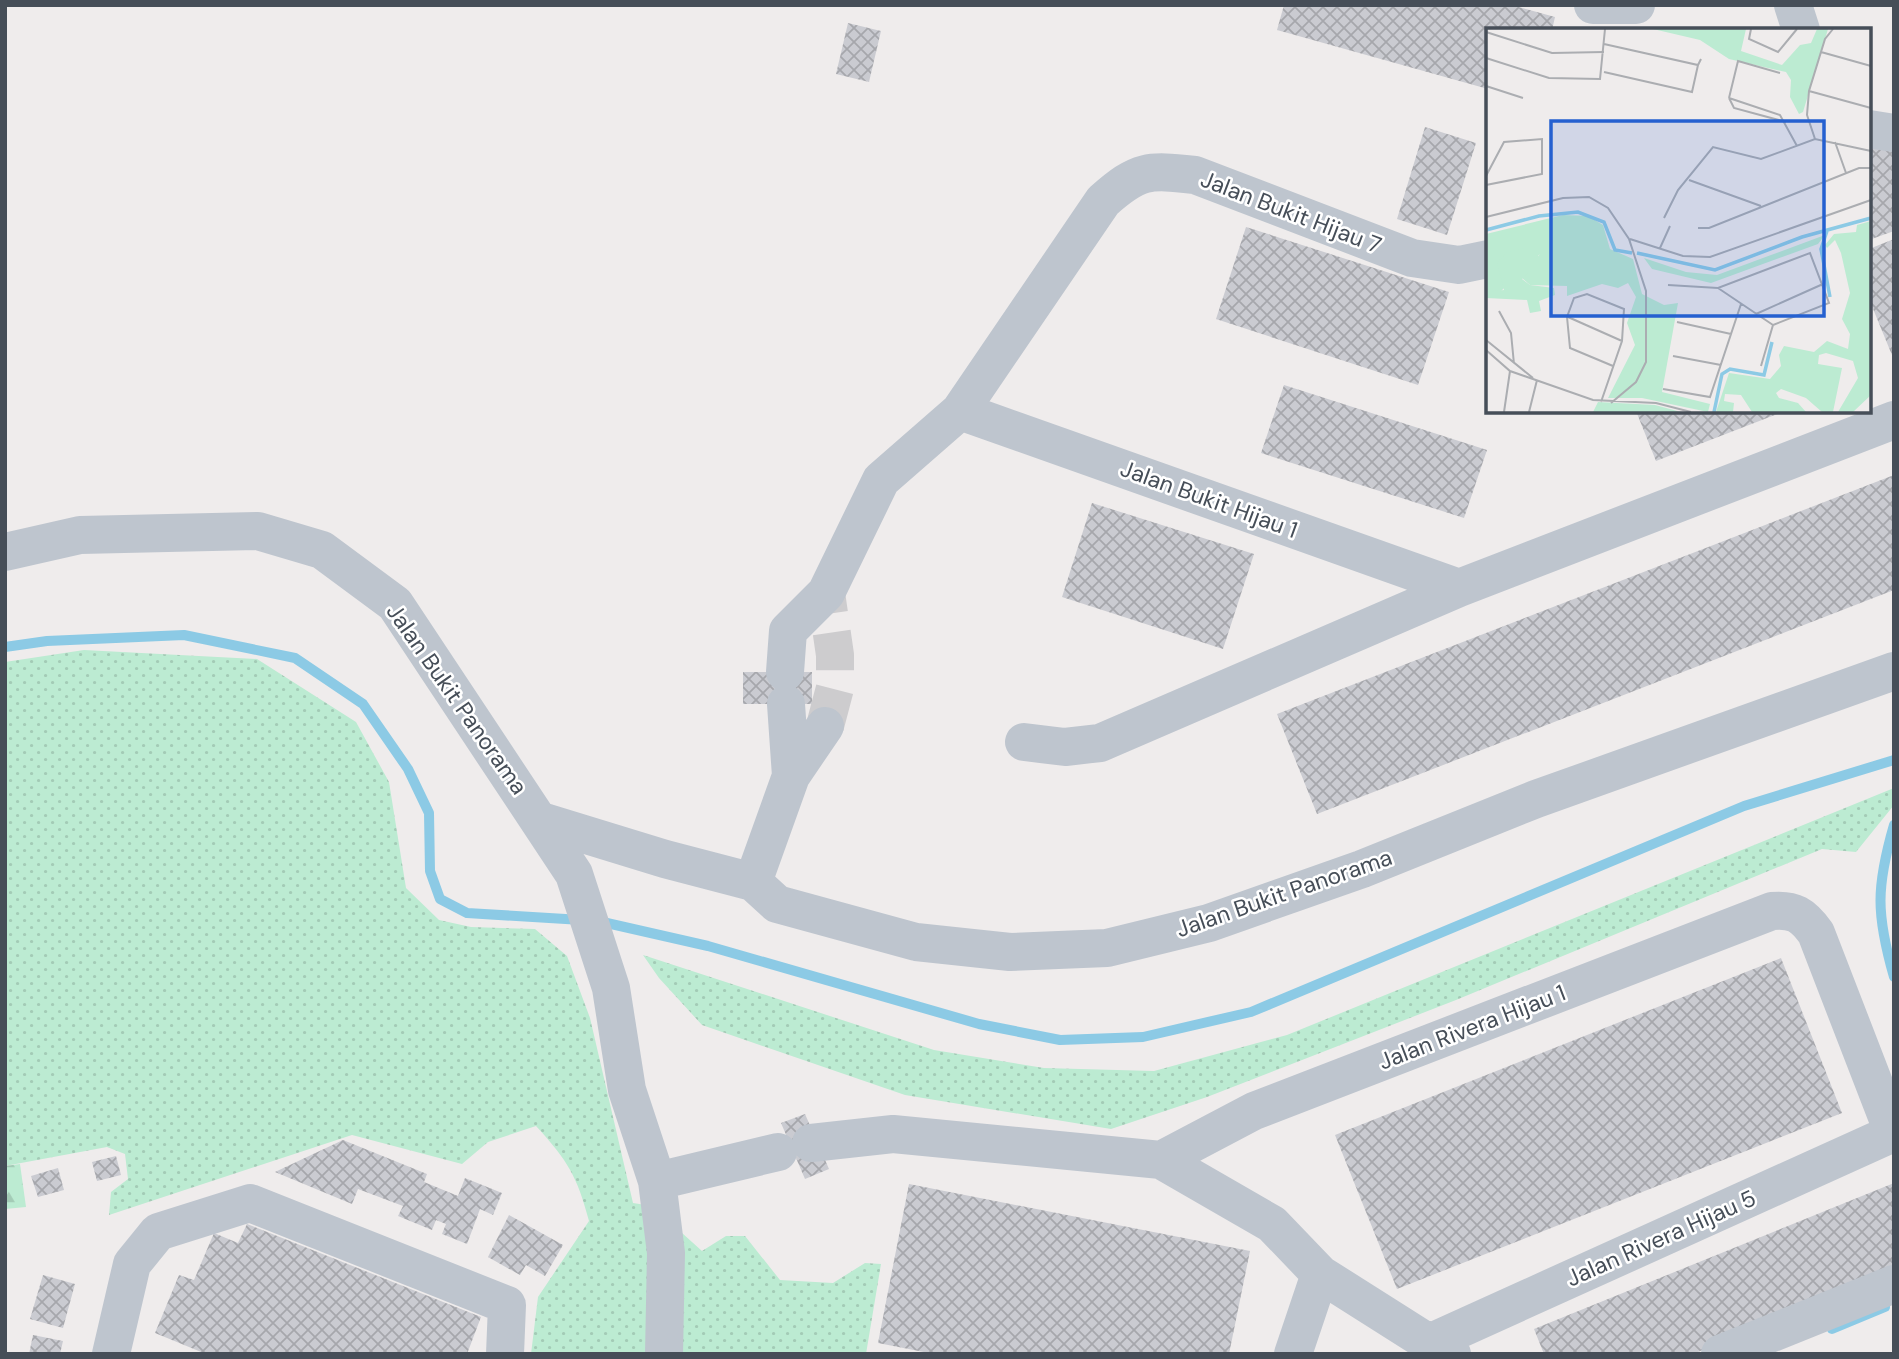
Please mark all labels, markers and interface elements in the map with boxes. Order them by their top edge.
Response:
inset map [1486,28,1871,413]
street label: Jalan Bukit Hijau 7 [1196,164,1386,260]
street label: Jalan Bukit Hijau 1 [1116,453,1302,545]
street label: Jalan Bukit Panorama [380,598,534,800]
street label: Jalan Bukit Panorama [1172,842,1396,944]
street label: Jalan Rivera Hijau 1 [1374,978,1570,1076]
street label: Jalan Rivera Hijau 5 [1561,1183,1761,1293]

